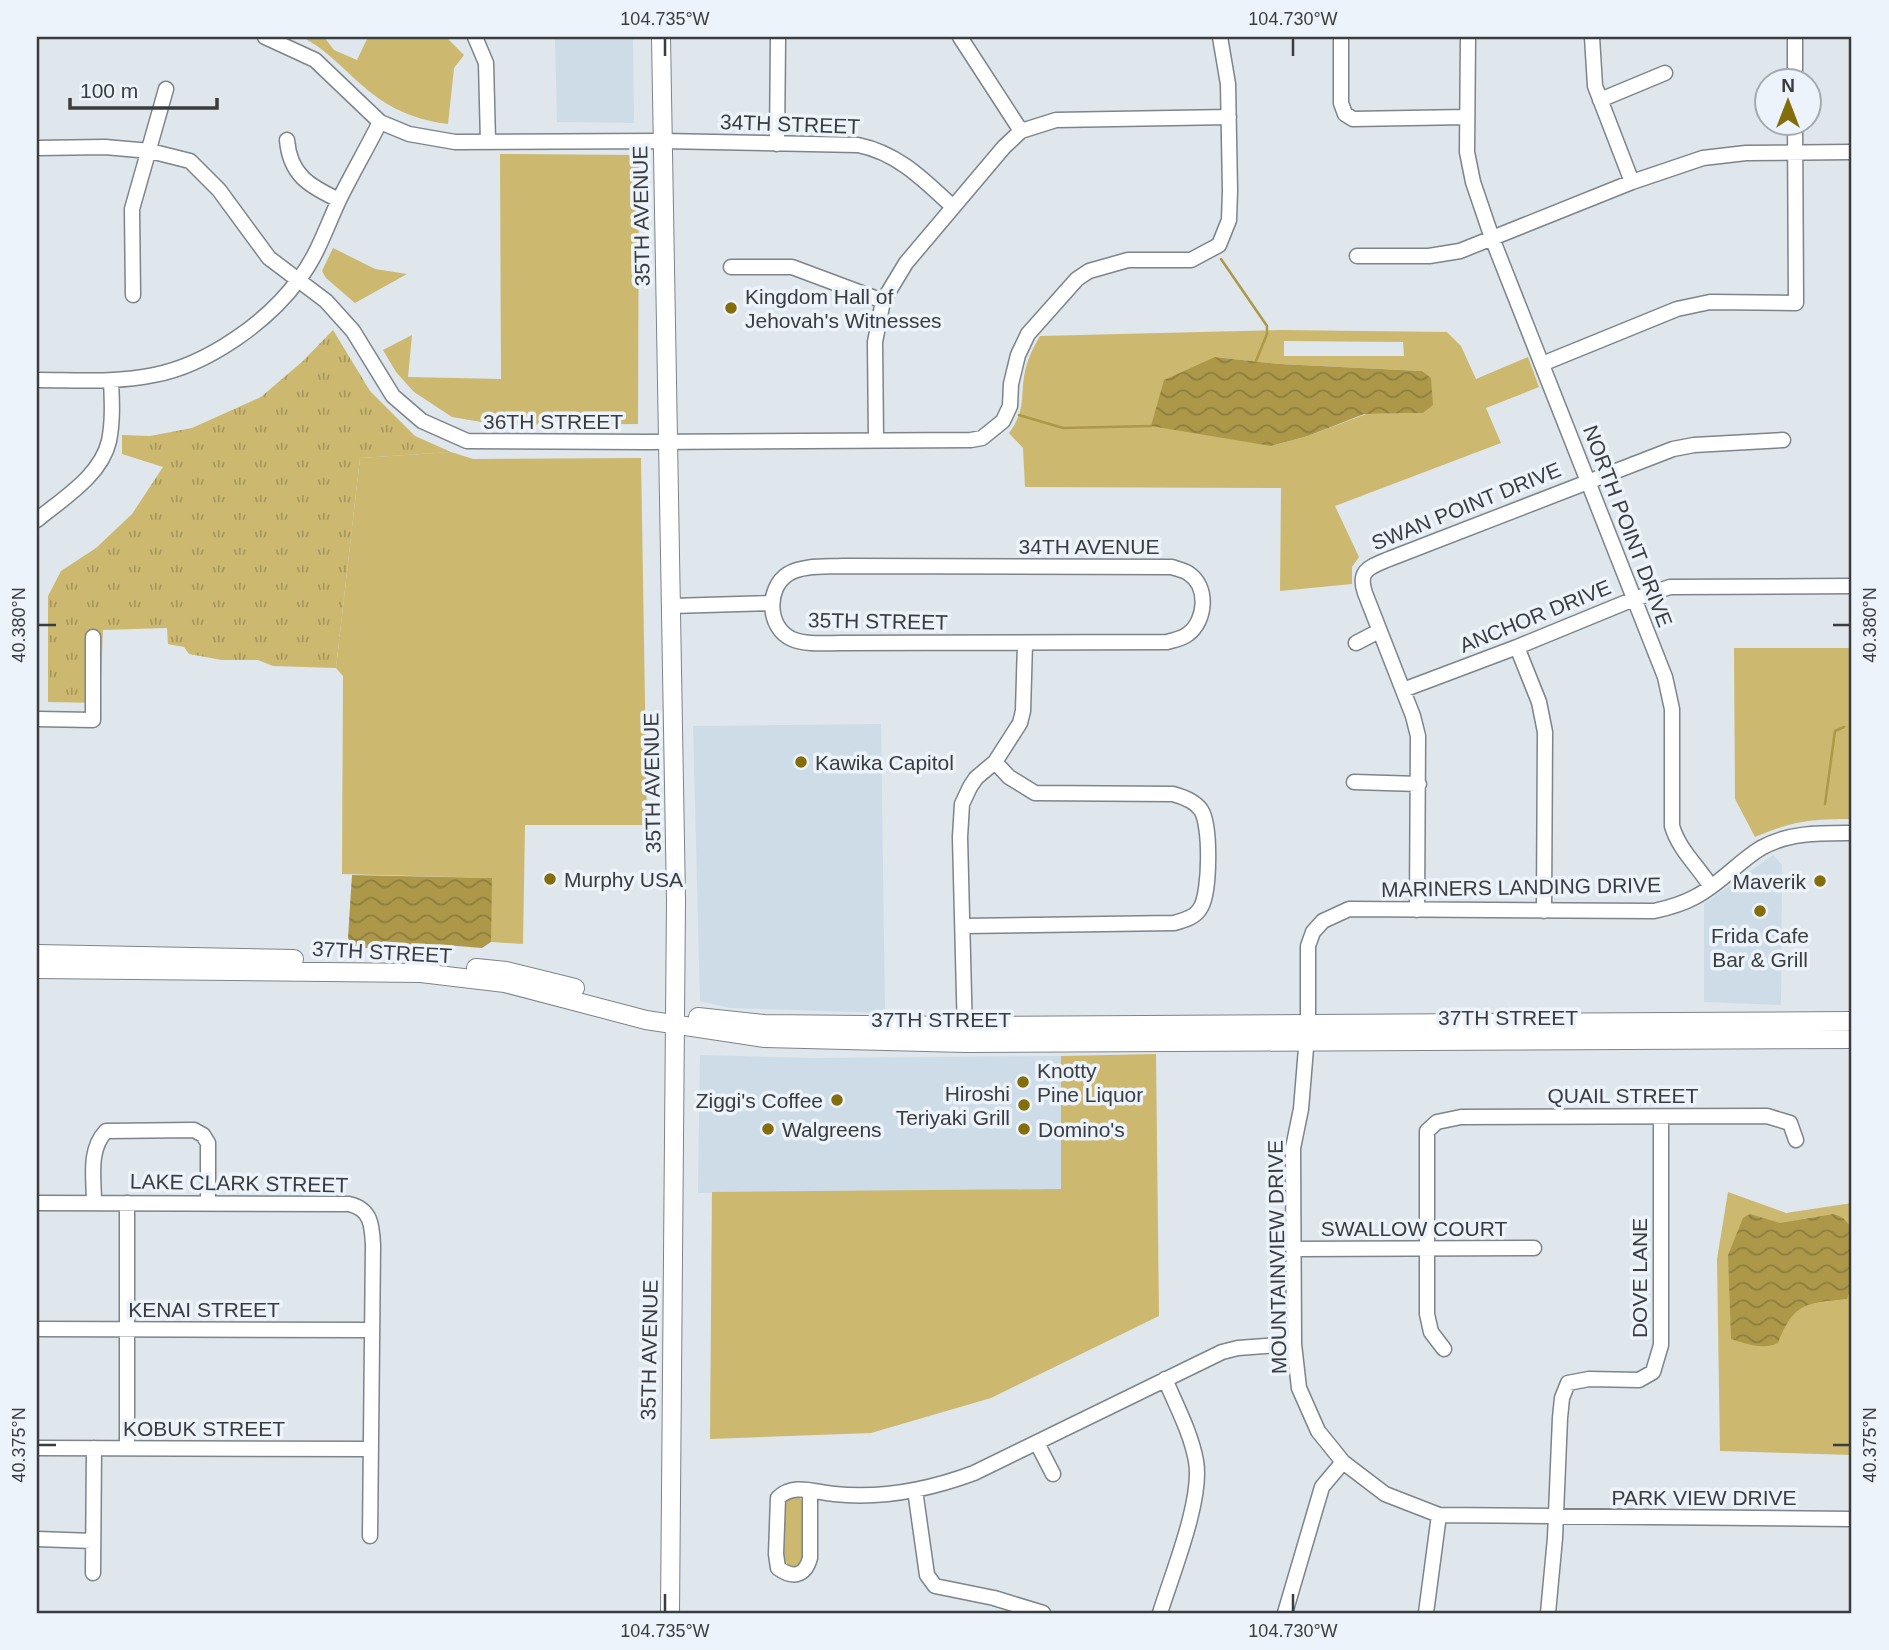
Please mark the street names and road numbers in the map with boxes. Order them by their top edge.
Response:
street label: 34TH STREET [720,110,861,138]
street label: 35TH AVENUE [628,145,654,287]
street label: 36TH STREET [483,410,623,433]
street label: NORTH POINT DRIVE [1579,422,1677,630]
street label: SWAN POINT DRIVE [1368,458,1564,554]
street label: 34TH AVENUE [1019,535,1159,558]
street label: ANCHOR DRIVE [1456,575,1614,657]
street label: 35TH STREET [808,608,948,634]
street label: 35TH AVENUE [639,712,665,854]
street label: MARINERS LANDING DRIVE [1381,873,1661,901]
street label: 37TH STREET [311,937,453,967]
street label: 37TH STREET [1438,1006,1578,1029]
street label: 37TH STREET [871,1008,1011,1031]
street label: QUAIL STREET [1548,1084,1699,1107]
street label: MOUNTAINVIEW DRIVE [1263,1140,1291,1374]
street label: LAKE CLARK STREET [130,1170,348,1196]
street label: SWALLOW COURT [1321,1217,1508,1240]
street label: DOVE LANE [1628,1218,1651,1338]
street label: 35TH AVENUE [636,1279,662,1421]
street label: KENAI STREET [128,1298,280,1321]
street label: KOBUK STREET [123,1417,285,1440]
street label: PARK VIEW DRIVE [1611,1486,1797,1509]

